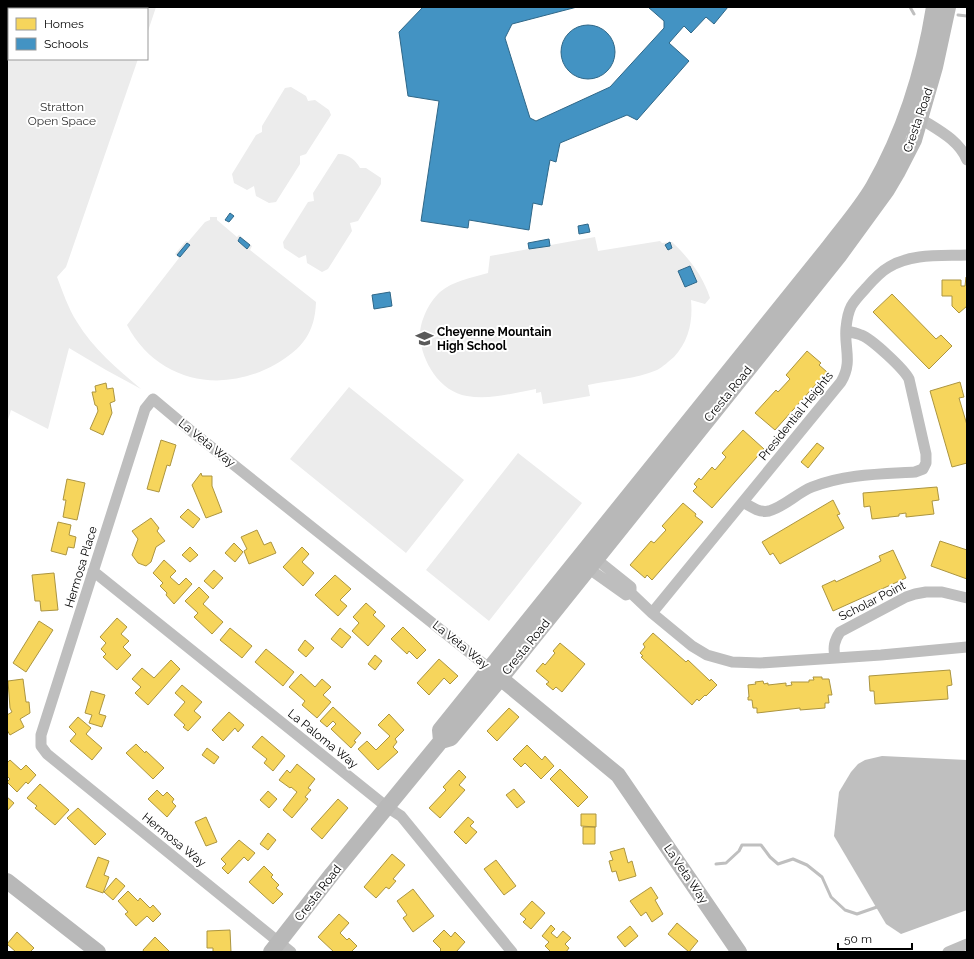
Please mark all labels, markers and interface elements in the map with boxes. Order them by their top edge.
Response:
legend [8,8,148,60]
text: Homes [44,17,84,31]
text: Schools [44,37,88,51]
street label: Cresta Road [900,86,936,154]
park label: Stratton Open Space [28,100,96,128]
place label: Cheyenne Mountain High School [437,325,552,353]
school or university icon: Cheyenne Mountain High School [414,329,434,349]
street label: Cresta Road [701,363,755,425]
street label: Presidential Heights [756,369,836,463]
street label: La Veta Way [176,416,238,470]
street label: Hermosa Place [62,525,100,609]
street label: Scholar Point [836,578,908,624]
street label: Cresta Road [499,616,553,678]
street label: La Veta Way [430,618,492,672]
street label: La Paloma Way [285,707,361,772]
street label: Hermosa Way [139,810,209,870]
street label: La Veta Way [661,842,711,907]
street label: Cresta Road [292,862,344,924]
scale bar [838,925,912,951]
text: 50 m [844,932,872,946]

